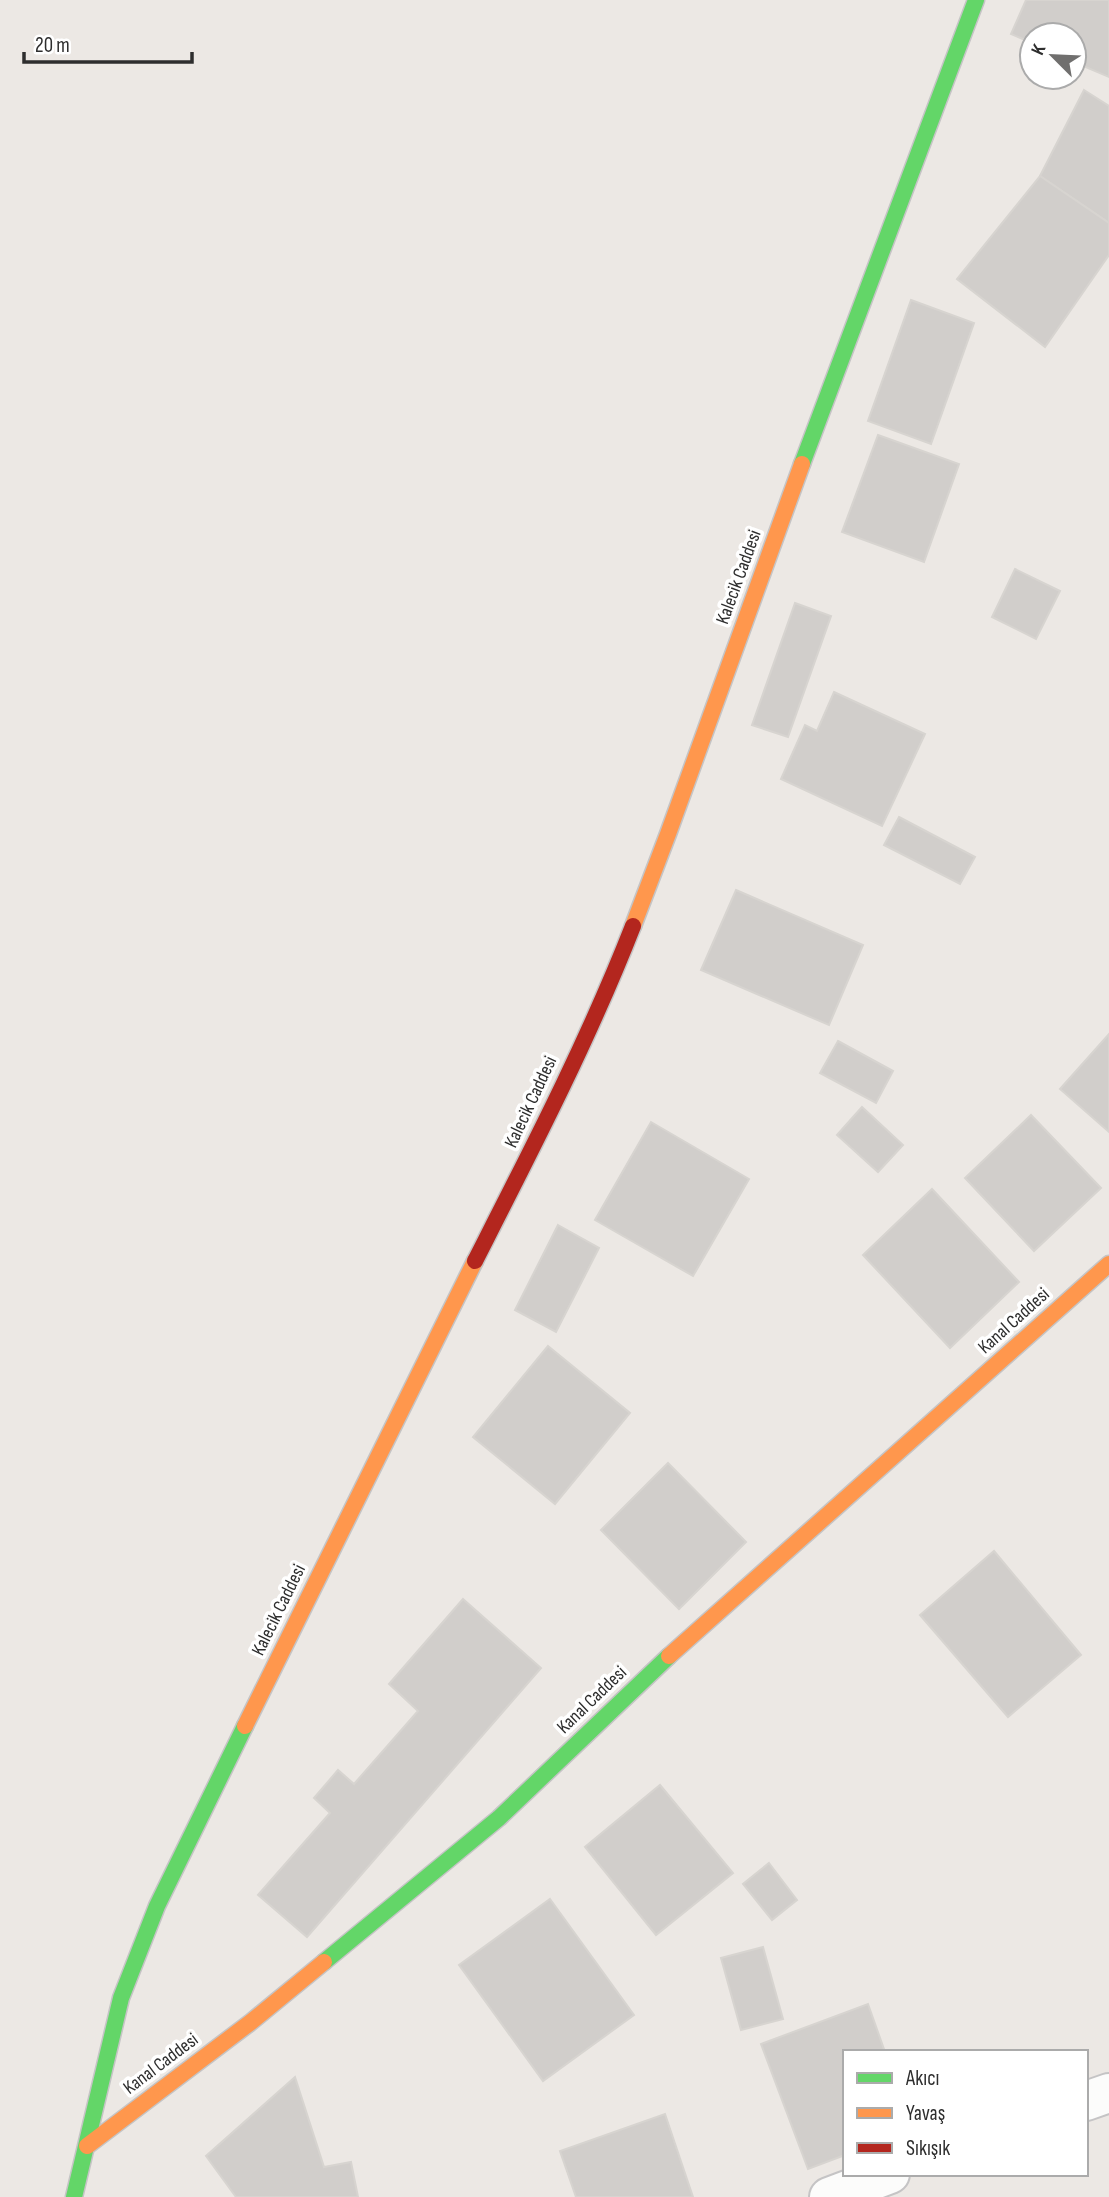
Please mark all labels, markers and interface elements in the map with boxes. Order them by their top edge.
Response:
scale bar [24,21,192,65]
north arrow [1018,21,1088,91]
text: 20 m [35,33,70,58]
text: K [1026,40,1052,59]
street label: Kalecik Caddesi [711,527,767,627]
street label: Kalecik Caddesi [500,1053,562,1151]
street label: Kanal Caddesi [974,1283,1054,1359]
street label: Kalecik Caddesi [247,1561,311,1659]
street label: Kanal Caddesi [552,1661,632,1739]
street label: Kanal Caddesi [119,2028,203,2100]
legend [843,2050,1088,2176]
text: Akıcı [905,2066,939,2091]
text: Yavaş [906,2101,945,2126]
text: Sıkışık [906,2136,950,2161]

